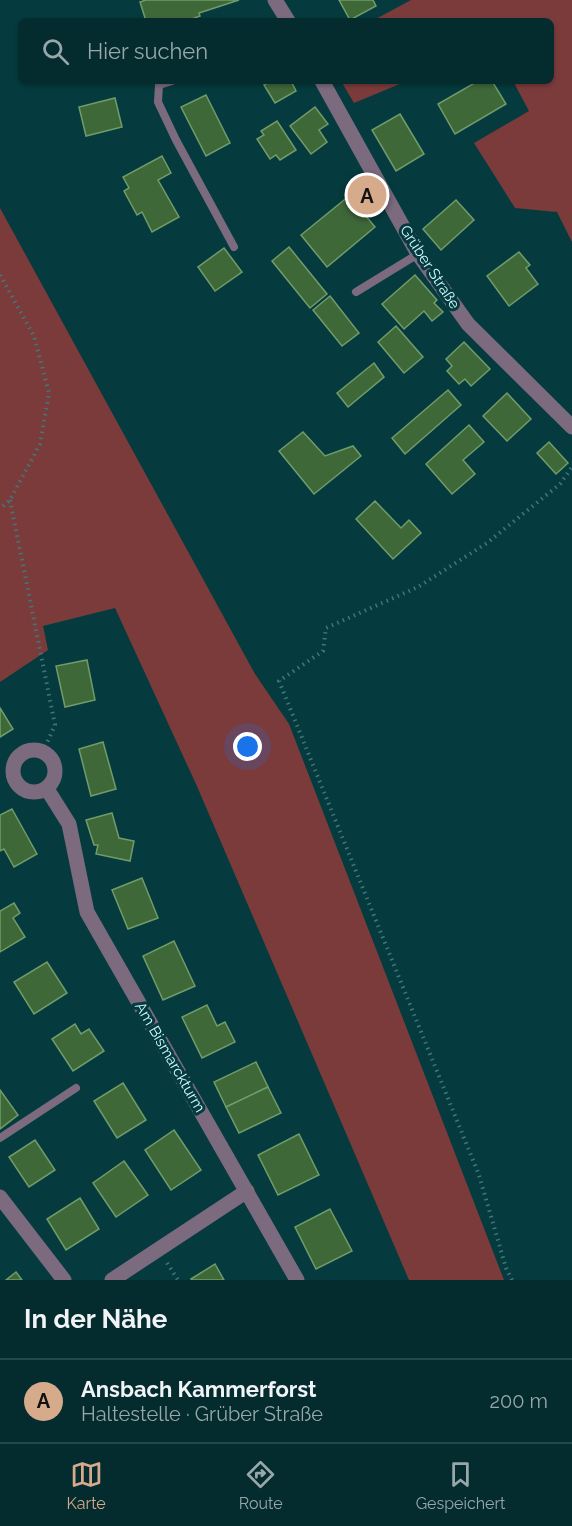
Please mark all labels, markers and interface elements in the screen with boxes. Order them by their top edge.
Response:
search box [18,18,554,84]
icon: search [39,35,72,68]
text: Hier suchen [87,38,208,64]
pin: A [348,172,386,218]
street label: Grüber Straße [396,222,464,312]
your location [233,732,262,761]
street label: Am Bismarckturm [131,999,209,1115]
text: In der Nähe [24,1304,167,1334]
text: Ansbach Kammerforst [81,1376,317,1402]
text: A [37,1389,50,1413]
text: 200 m [490,1389,548,1413]
text: Haltestelle · Grüber Straße [81,1402,323,1426]
tab: Karte [67,1458,106,1513]
tab: Route [239,1458,283,1513]
tab: Gespeichert [416,1458,505,1513]

